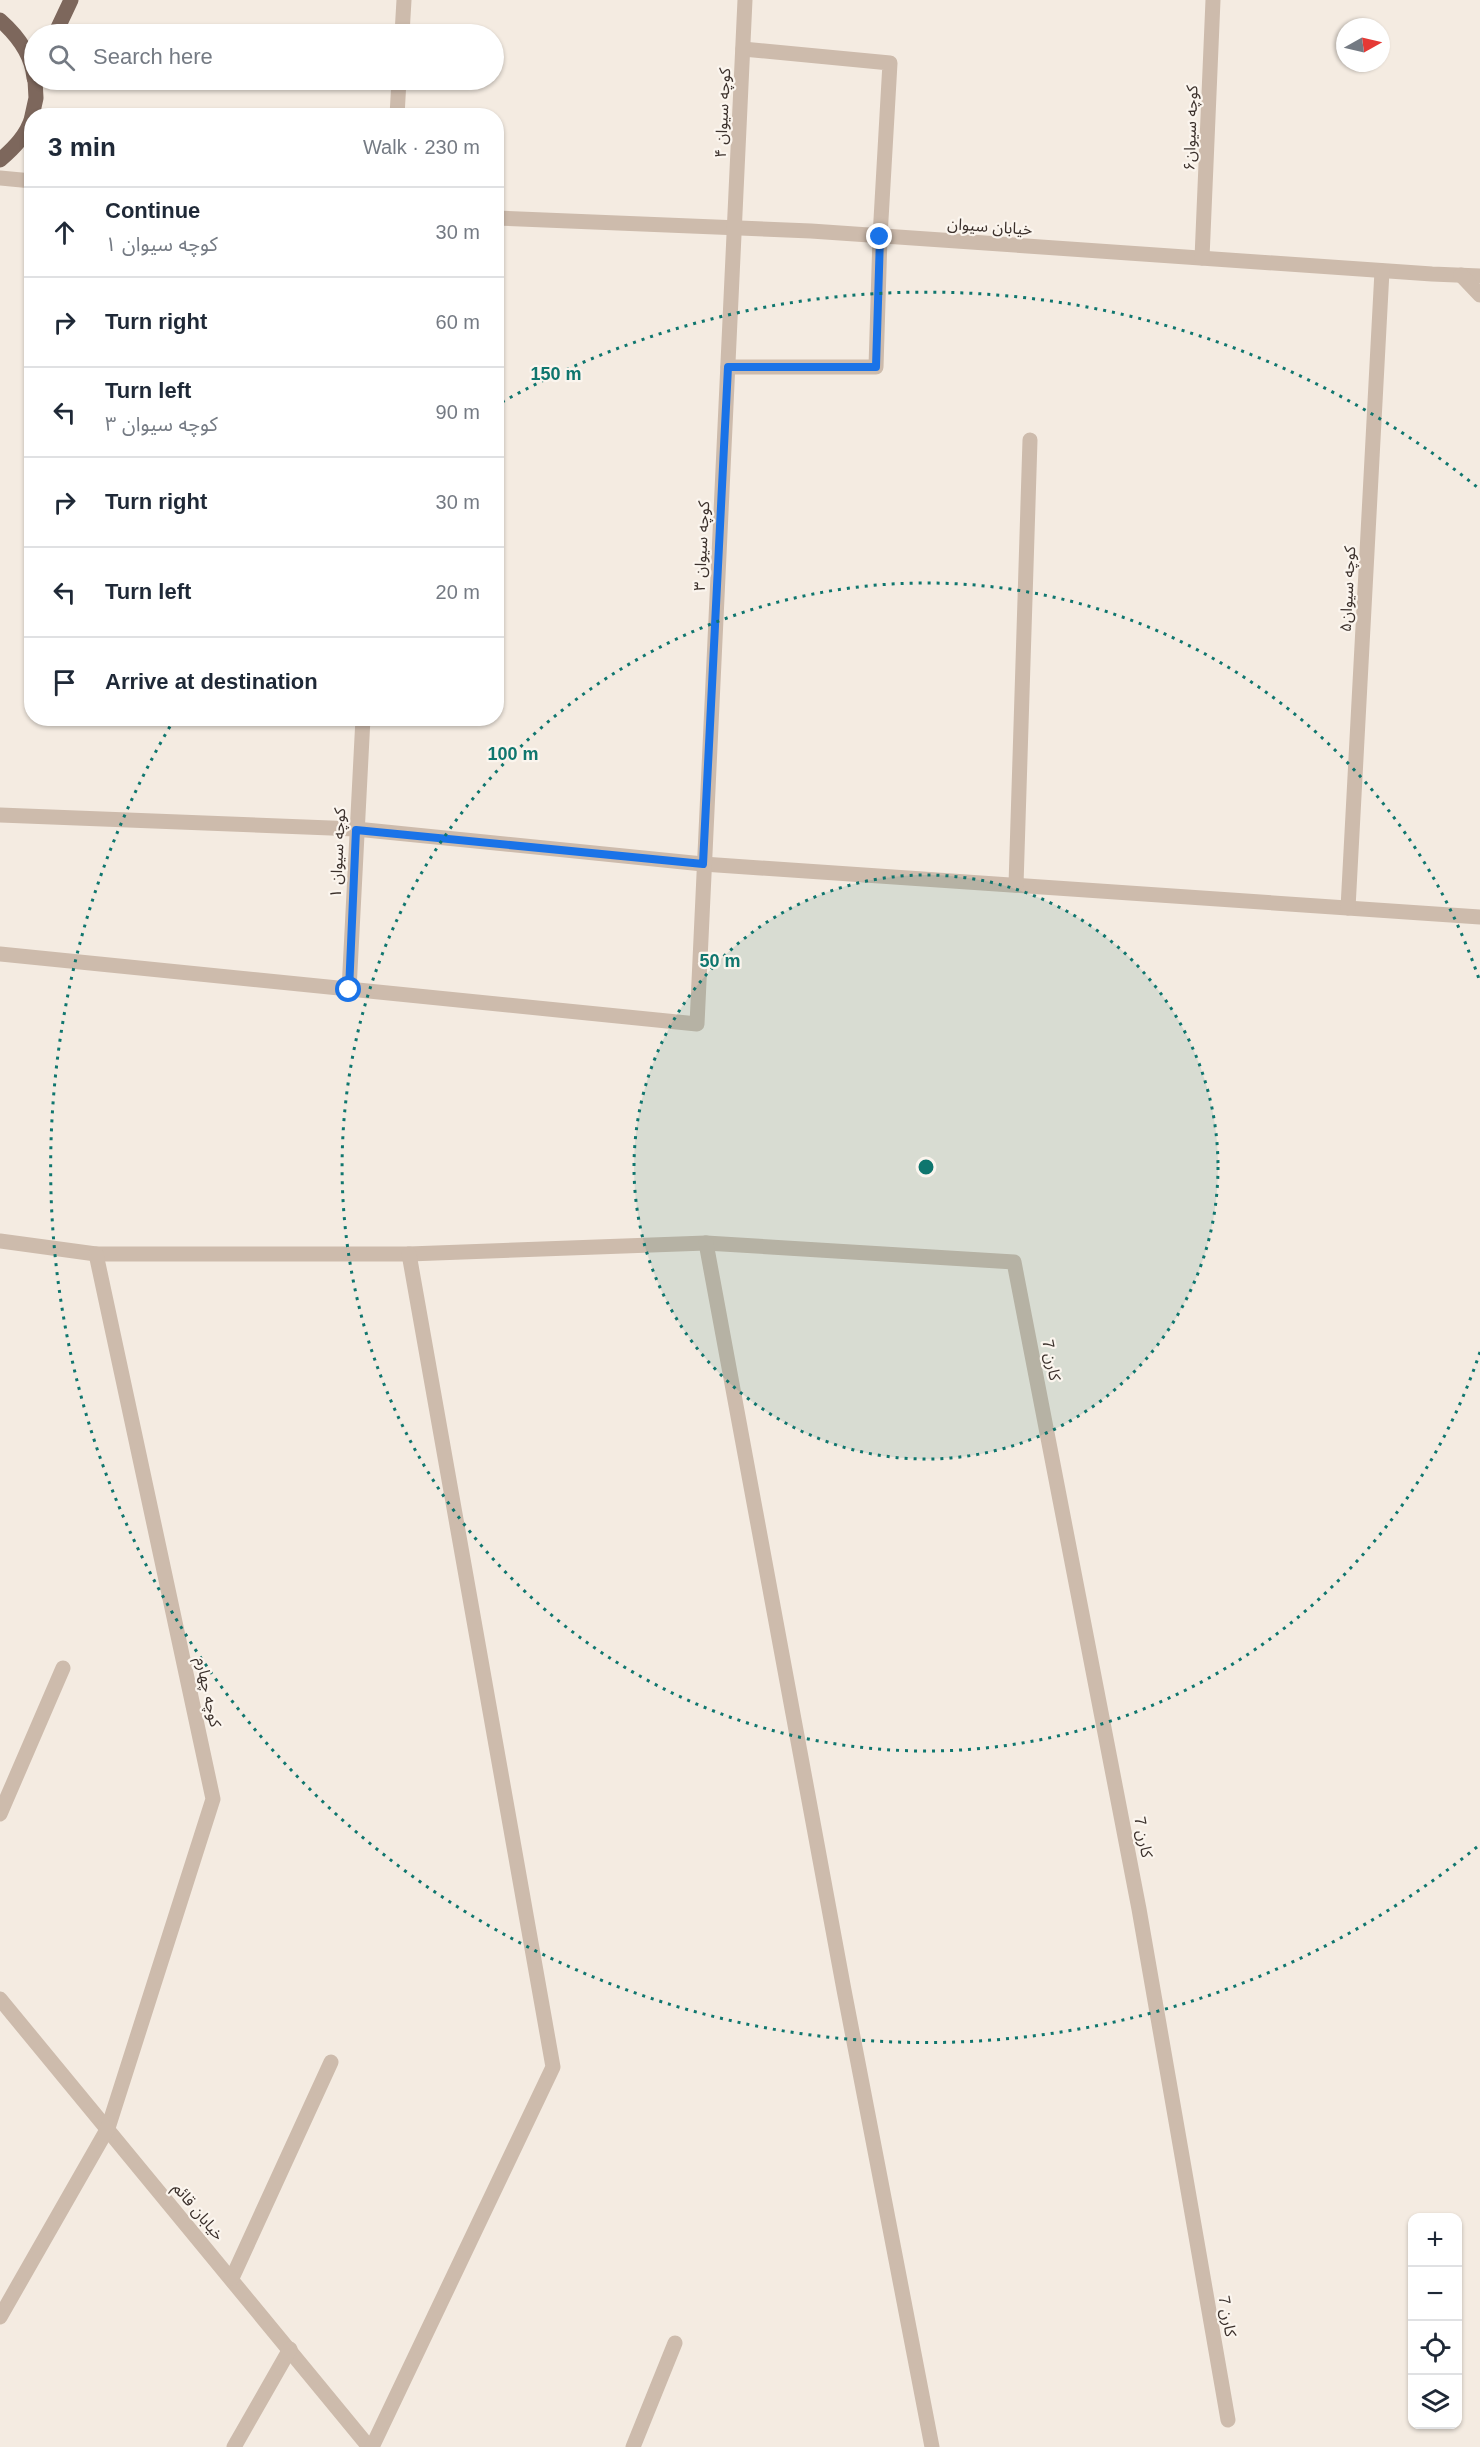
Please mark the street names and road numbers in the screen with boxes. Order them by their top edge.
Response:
street label: کوچه سیوان ۴ [712,67,735,159]
street label: کوچه سیوان۶ [1181,84,1203,171]
street label: خیابان سیوان [947,215,1033,239]
street label: کوچه سیوان ۳ [691,500,714,592]
street label: کوچه سیوان۵ [1337,545,1360,632]
street label: کوچه سیوان ۱ [327,807,350,899]
street label: کارن 7 [1038,1338,1064,1383]
street label: کوچه چهارم [189,1656,224,1730]
street label: کارن 7 [1130,1815,1156,1860]
street label: خیابان قائم [167,2179,227,2246]
street label: کارن 7 [1215,2294,1240,2339]

